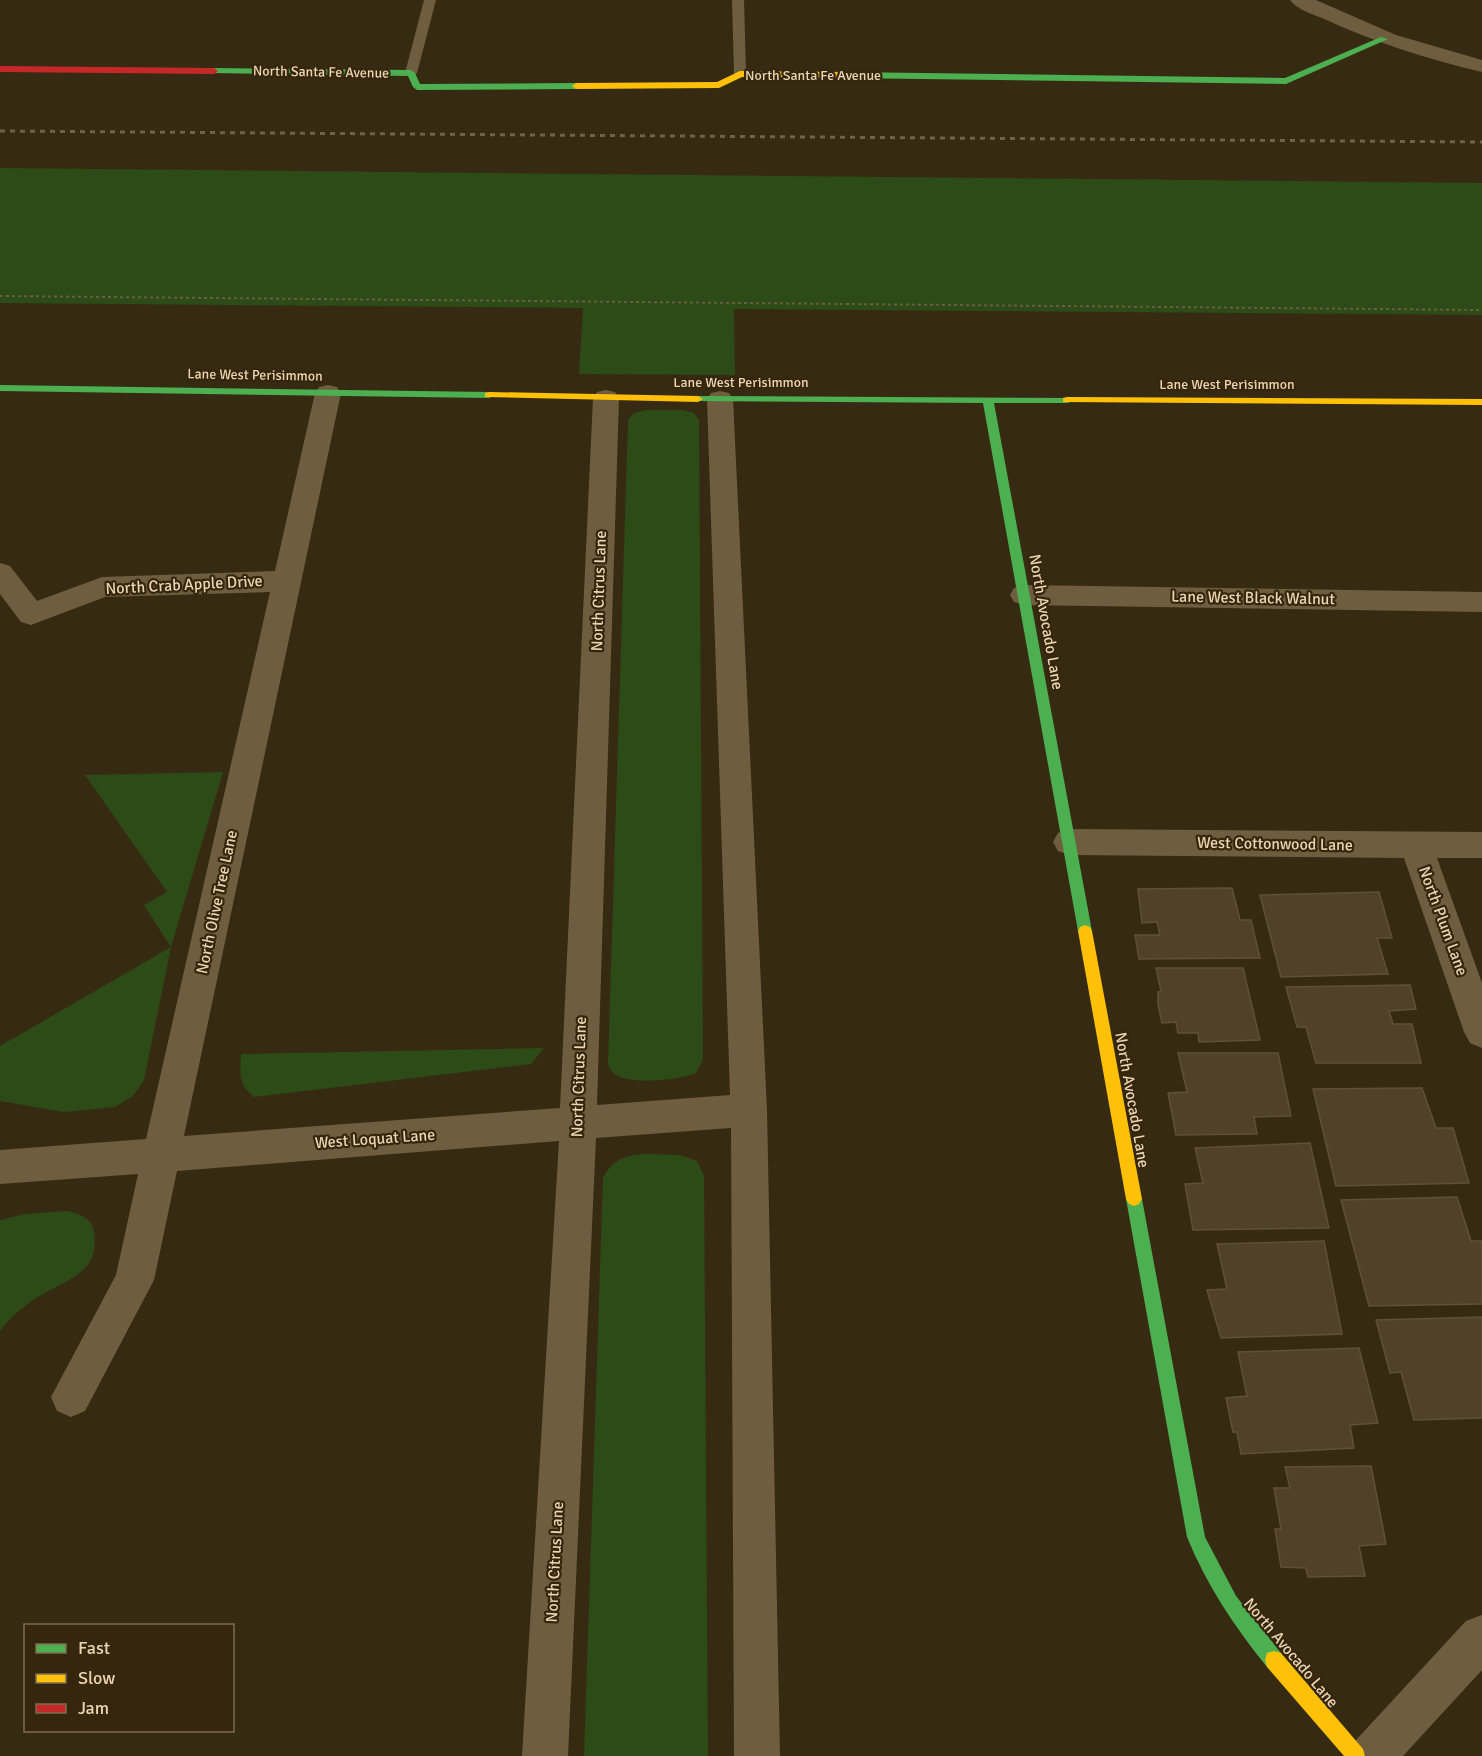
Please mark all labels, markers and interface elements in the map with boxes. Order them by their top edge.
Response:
street label: North Santa Fe Avenue [253,62,389,82]
street label: North Santa Fe Avenue [745,67,881,84]
street label: Lane West Perisimmon [187,365,323,385]
street label: Lane West Perisimmon [673,374,809,391]
street label: Lane West Perisimmon [1159,376,1295,393]
street label: North Citrus Lane [587,530,611,652]
street label: North Avocado Lane [1024,553,1068,691]
street label: North Crab Apple Drive [105,571,263,599]
street label: Lane West Black Walnut [1171,587,1336,609]
street label: North Olive Tree Lane [192,828,242,976]
street label: West Cottonwood Lane [1197,833,1353,855]
street label: North Plum Lane [1414,864,1472,978]
street label: North Citrus Lane [567,1016,591,1138]
street label: North Avocado Lane [1110,1031,1154,1169]
street label: West Loquat Lane [314,1125,436,1153]
street label: North Citrus Lane [542,1501,568,1623]
street label: North Avocado Lane [1239,1594,1343,1712]
legend [24,1624,234,1732]
text: Fast [78,1637,110,1659]
text: Slow [78,1667,115,1689]
text: Jam [78,1697,109,1719]

